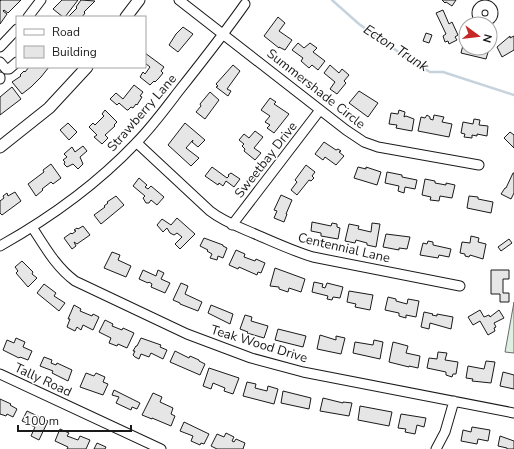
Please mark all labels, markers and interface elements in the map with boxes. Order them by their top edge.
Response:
legend [16,16,146,68]
north arrow [458,16,498,56]
water label: Ecton Trunk [360,20,433,77]
text: Road [52,24,80,40]
text: N [479,33,495,44]
text: Building [52,44,97,60]
street label: Summershade Circle [263,45,369,133]
street label: Strawberry Lane [103,70,181,156]
street label: Sweetbay Drive [230,118,302,202]
street label: Centennial Lane [296,229,392,267]
street label: Teak Wood Drive [208,321,310,367]
street label: Tally Road [11,359,75,401]
scale bar [18,407,131,433]
text: 100 m [24,413,59,429]

